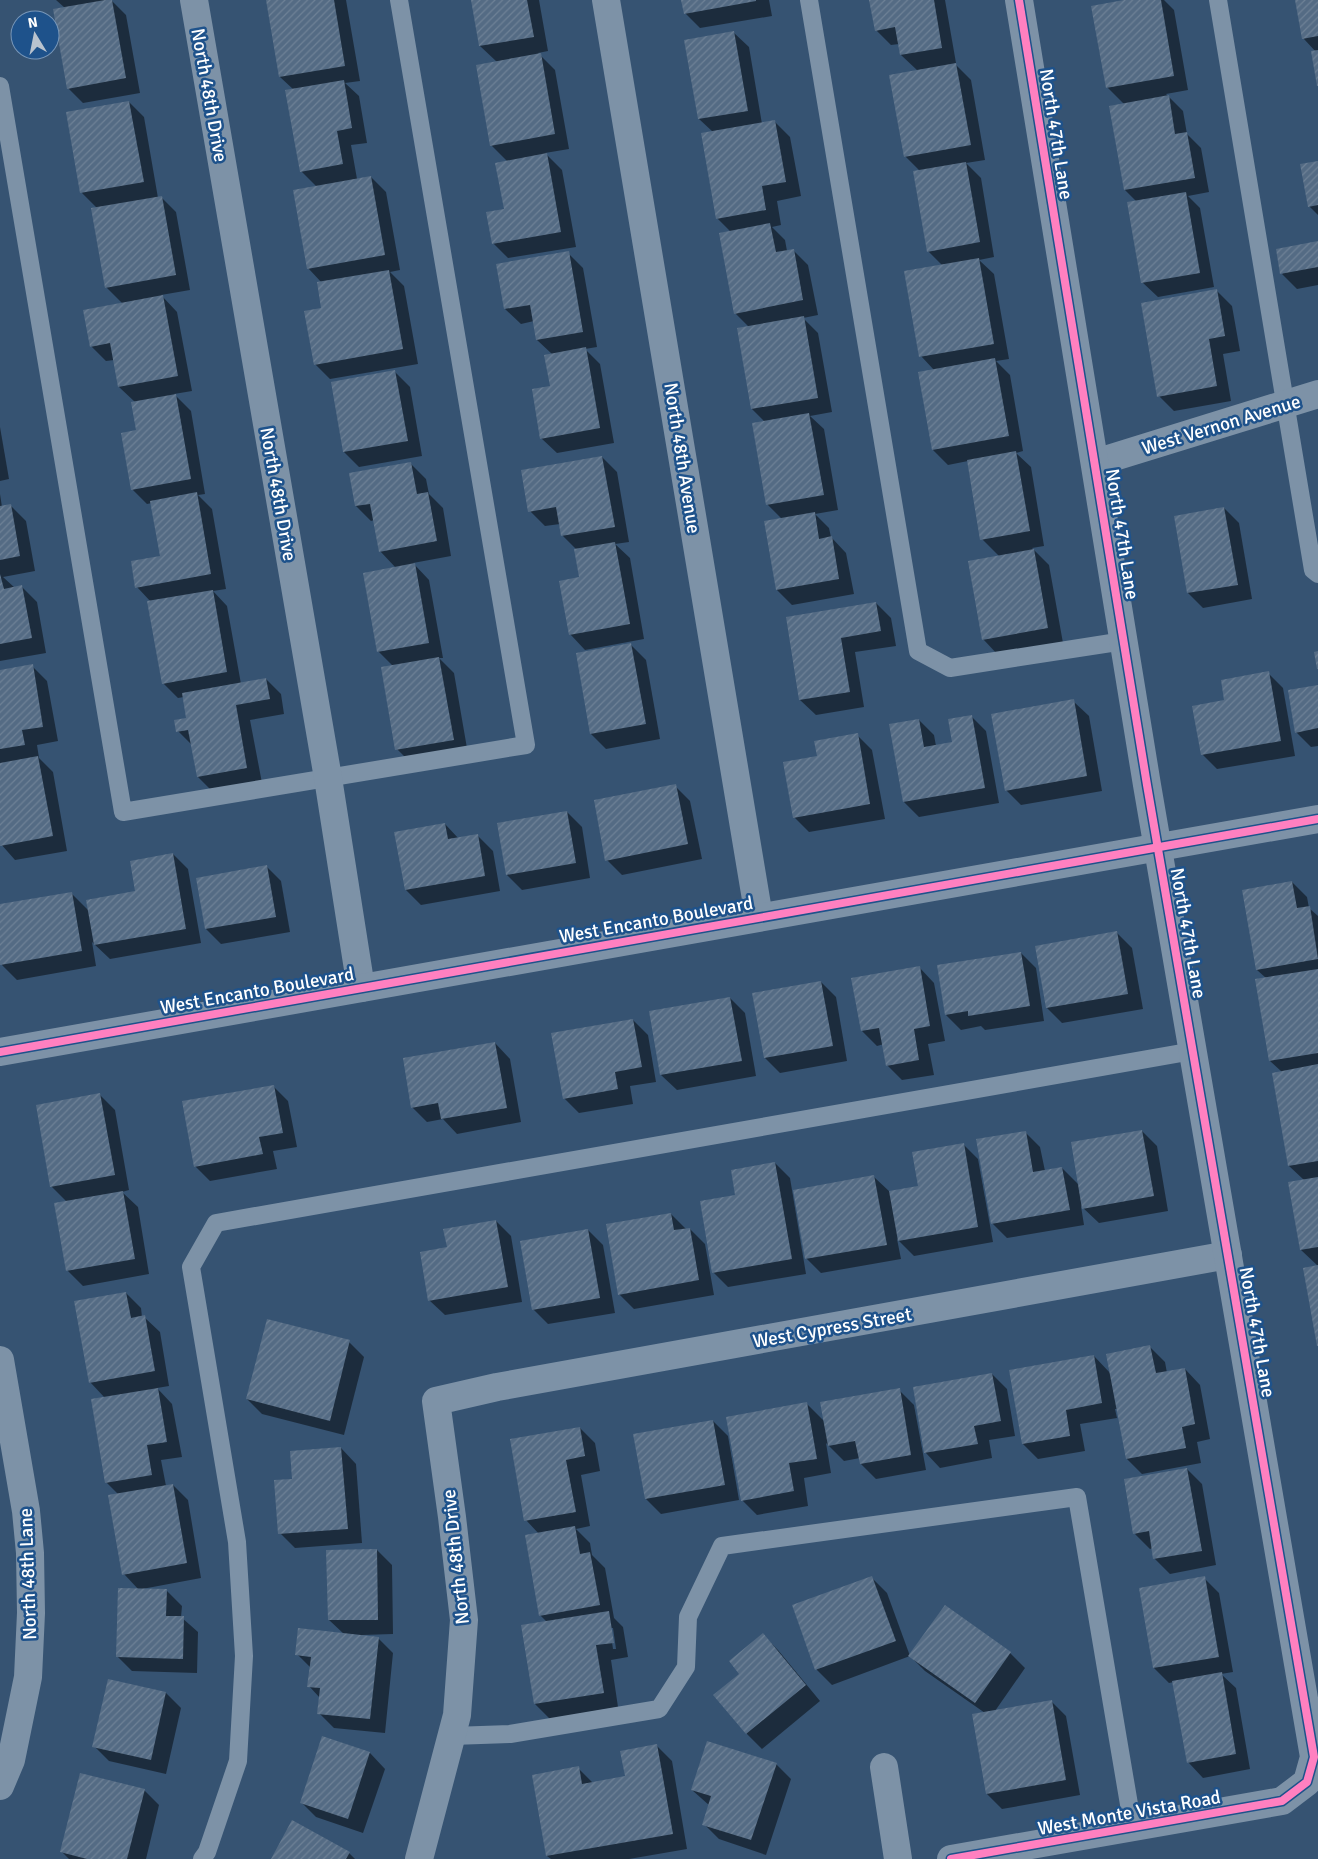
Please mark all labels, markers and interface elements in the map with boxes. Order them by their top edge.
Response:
north arrow [10,10,60,60]
text: N [27,13,39,32]
street label: North 48th Drive [185,26,233,164]
street label: North 47th Lane [1034,67,1078,201]
street label: North 48th Avenue [658,381,706,535]
street label: West Vernon Avenue [1139,389,1304,461]
street label: North 48th Drive [254,425,302,563]
street label: North 47th Lane [1100,467,1144,601]
street label: North 47th Lane [1165,866,1211,1000]
street label: West Encanto Boulevard [557,891,755,949]
street label: West Encanto Boulevard [158,962,356,1020]
street label: North 47th Lane [1234,1265,1280,1399]
street label: West Cypress Street [751,1302,914,1354]
street label: North 48th Drive [437,1488,475,1626]
street label: North 48th Lane [14,1507,42,1640]
street label: West Monte Vista Road [1036,1785,1223,1841]

